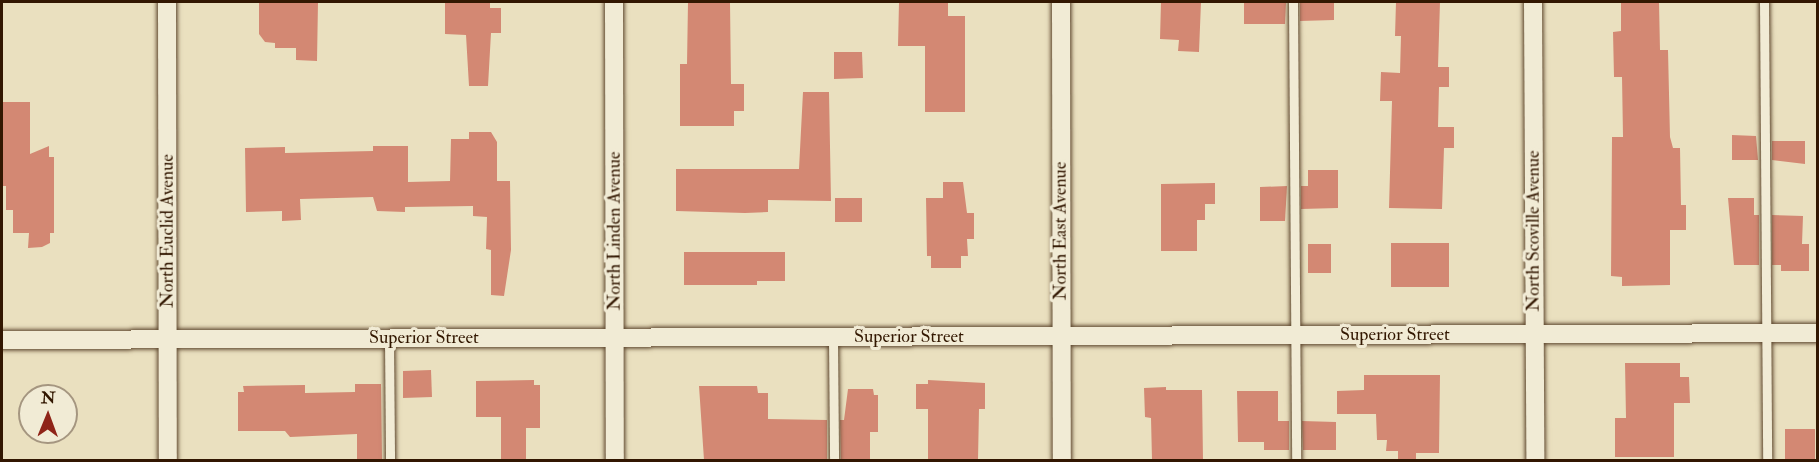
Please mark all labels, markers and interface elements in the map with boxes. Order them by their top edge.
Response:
street label: North Scoville Avenue [1523,151,1545,311]
street label: North Linden Avenue [604,152,626,310]
street label: North Euclid Avenue [157,154,179,308]
street label: North East Avenue [1050,162,1072,300]
street label: Superior Street [1340,324,1450,346]
street label: Superior Street [854,326,964,348]
street label: Superior Street [369,327,479,349]
north arrow [18,384,78,444]
text: N [41,388,56,408]

